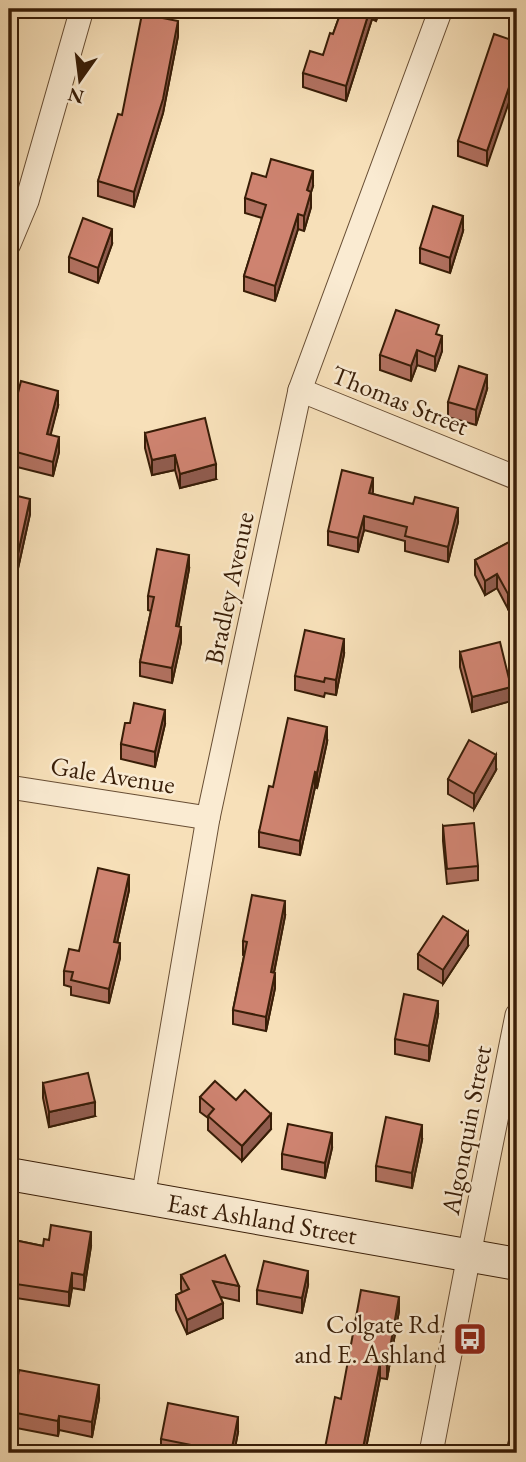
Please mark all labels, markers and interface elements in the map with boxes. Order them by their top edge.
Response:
north arrow [46,46,116,116]
text: N [65,82,86,110]
street label: Thomas Street [326,357,474,443]
street label: Bradley Avenue [196,509,262,667]
street label: Gale Avenue [48,748,178,802]
street label: Algonquin Street [433,1042,499,1219]
street label: East Ashland Street [165,1185,359,1252]
place label: Colgate Rd. and E. Ashland [294,1307,447,1371]
bus stop icon: Colgate Rd. and E. Ashland [451,1320,489,1358]

